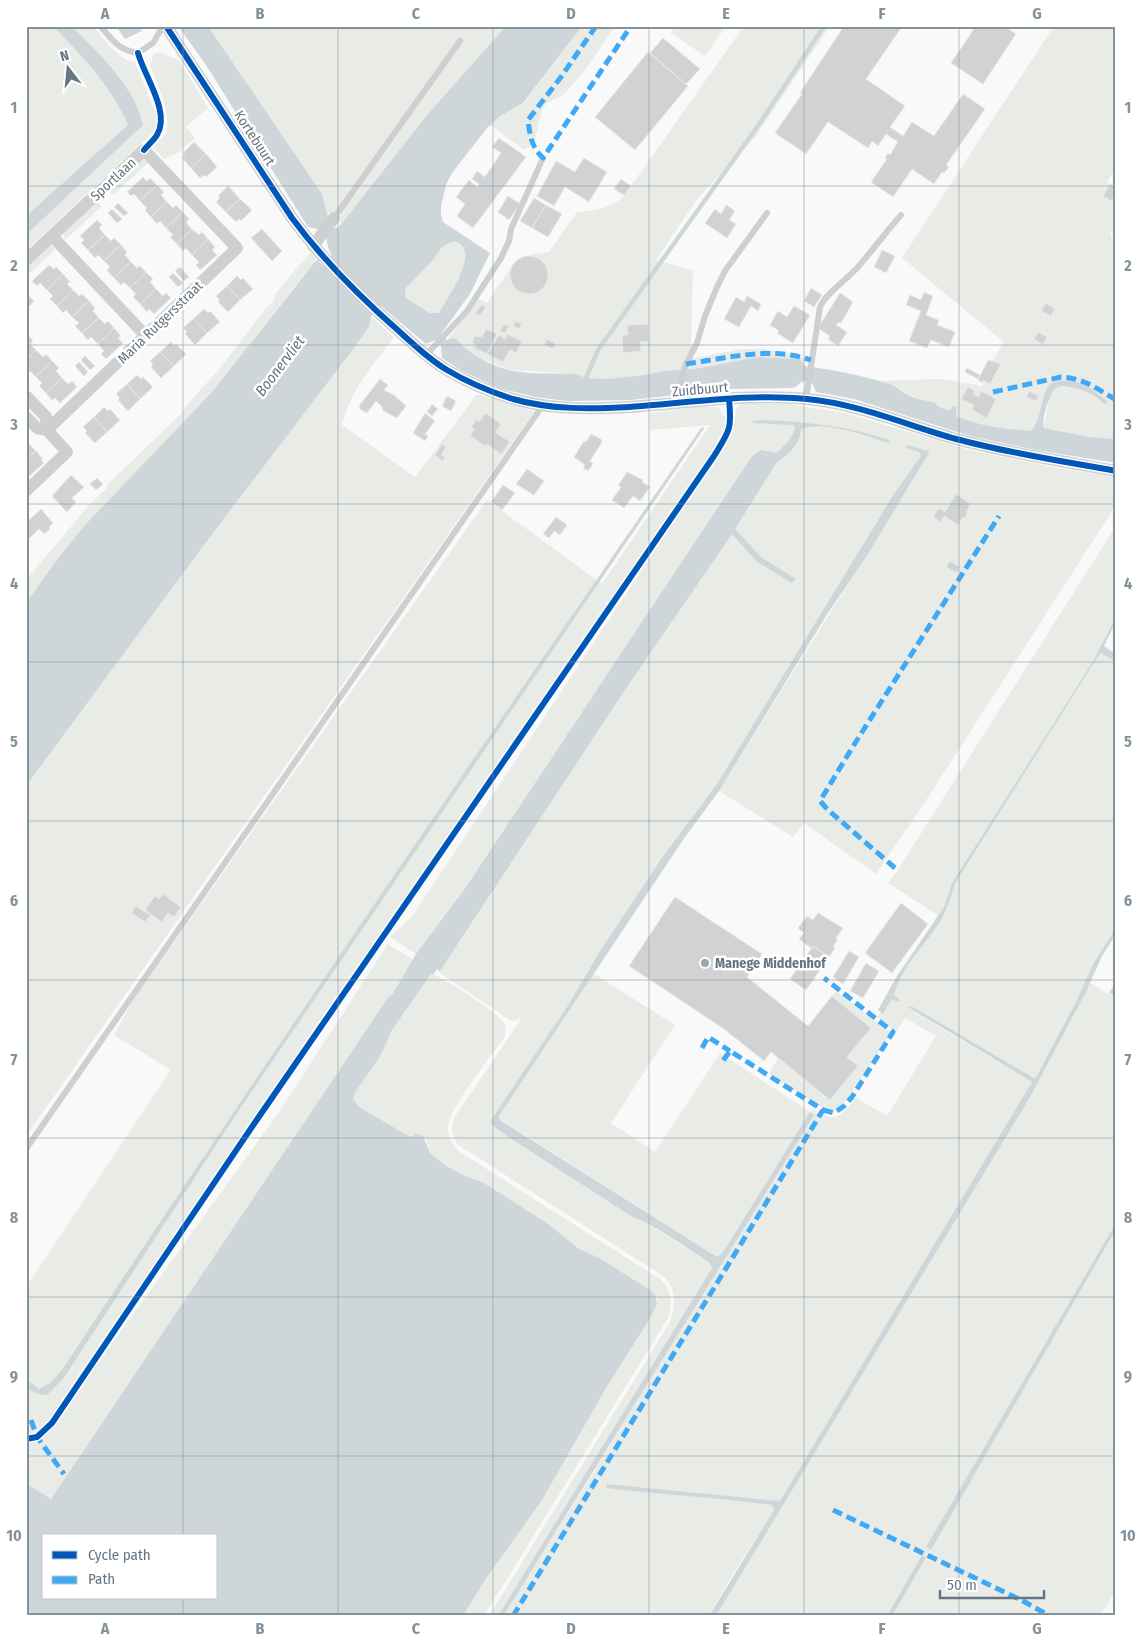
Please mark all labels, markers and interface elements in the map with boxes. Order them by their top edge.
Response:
text: A [100,4,110,23]
text: B [256,4,265,23]
text: C [412,4,421,23]
text: D [566,4,576,23]
text: E [722,4,730,23]
text: F [878,4,886,23]
text: G [1032,4,1042,23]
north arrow [42,42,92,92]
text: N [58,47,71,65]
text: 1 [11,98,17,117]
text: 1 [1125,98,1131,117]
street label: Kortebuurt [230,108,279,169]
street label: Sportlaan [87,154,140,205]
text: 2 [9,256,18,275]
text: 2 [1123,256,1132,275]
street label: Maria Rutgersstraat [114,277,207,367]
water label: Boonervliet [252,332,308,400]
street label: Zuidbuurt [671,379,729,400]
text: 3 [9,415,18,434]
text: 3 [1123,415,1132,434]
text: 4 [10,574,18,593]
text: 4 [1124,574,1132,593]
text: 5 [10,732,18,751]
text: 5 [1124,732,1132,751]
text: 6 [10,891,18,910]
text: 6 [1124,891,1132,910]
place label: Manege Middenhof [715,955,827,972]
marker: Manege Middenhof [699,957,711,969]
text: 7 [11,1050,18,1069]
text: 7 [1125,1050,1132,1069]
text: 8 [10,1208,19,1227]
text: 8 [1124,1208,1133,1227]
text: 9 [10,1367,18,1386]
text: 9 [1124,1367,1132,1386]
text: 10 [6,1526,22,1545]
text: 10 [1120,1526,1136,1545]
legend [42,1534,218,1600]
text: Cycle path [88,1546,151,1564]
scale bar [940,1567,1043,1599]
text: Path [88,1570,115,1588]
text: 50 m [947,1576,977,1594]
text: A [100,1619,110,1638]
text: B [256,1619,265,1638]
text: C [412,1619,421,1638]
text: D [566,1619,576,1638]
text: E [722,1619,730,1638]
text: F [878,1619,886,1638]
text: G [1032,1619,1042,1638]

